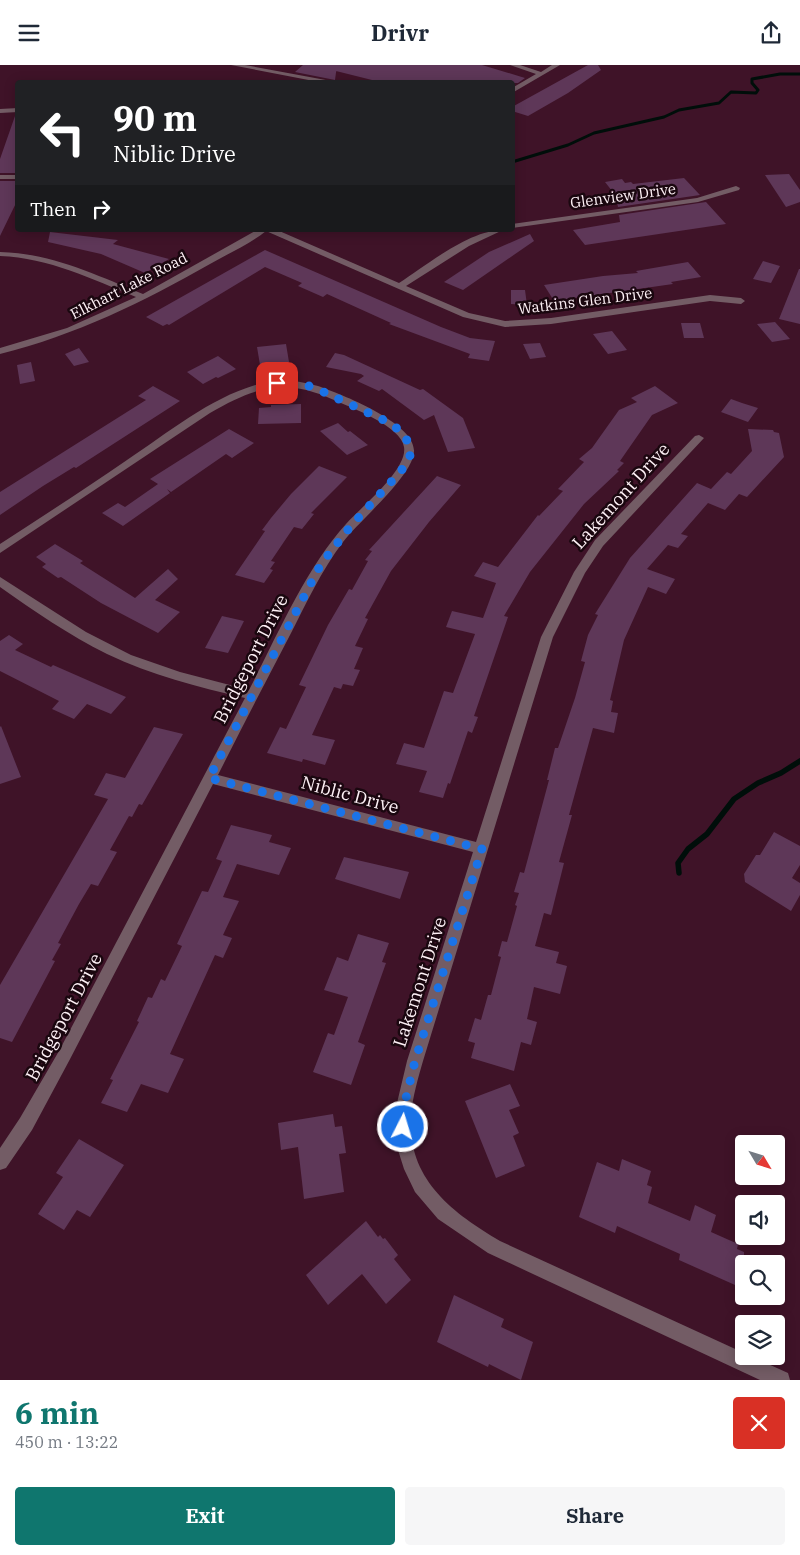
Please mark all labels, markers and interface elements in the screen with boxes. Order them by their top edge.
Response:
text: Drivr [371,18,429,47]
icon: menu [15,19,43,47]
icon: share [757,19,785,47]
text: 90 m [113,95,197,141]
icon: left [30,100,95,165]
text: Niblic Drive [113,139,236,168]
street label: Glenview Drive [569,179,677,212]
icon: right [87,195,115,223]
text: Then [30,197,77,221]
street label: Elkhart Lake Road [67,248,191,323]
street label: Watkins Glen Drive [517,283,653,318]
pin [256,362,298,404]
icon: arrive [263,369,291,397]
street label: Lakemont Drive [567,438,674,554]
street label: Bridgeport Drive [208,591,293,727]
street label: Niblic Drive [299,770,402,819]
street label: Lakemont Drive [388,914,451,1050]
street label: Bridgeport Drive [20,949,107,1085]
position arrow [376,1100,428,1152]
north arrow [735,1135,785,1185]
map controls [735,1135,785,1365]
button: sound [735,1195,785,1245]
button: search [735,1255,785,1305]
button: layers [735,1315,785,1365]
text: 6 min [15,1393,99,1432]
button: close [733,1397,785,1449]
text: 450 m · 13:22 [15,1432,118,1452]
button: Exit [15,1487,395,1545]
button: Share [405,1487,785,1545]

